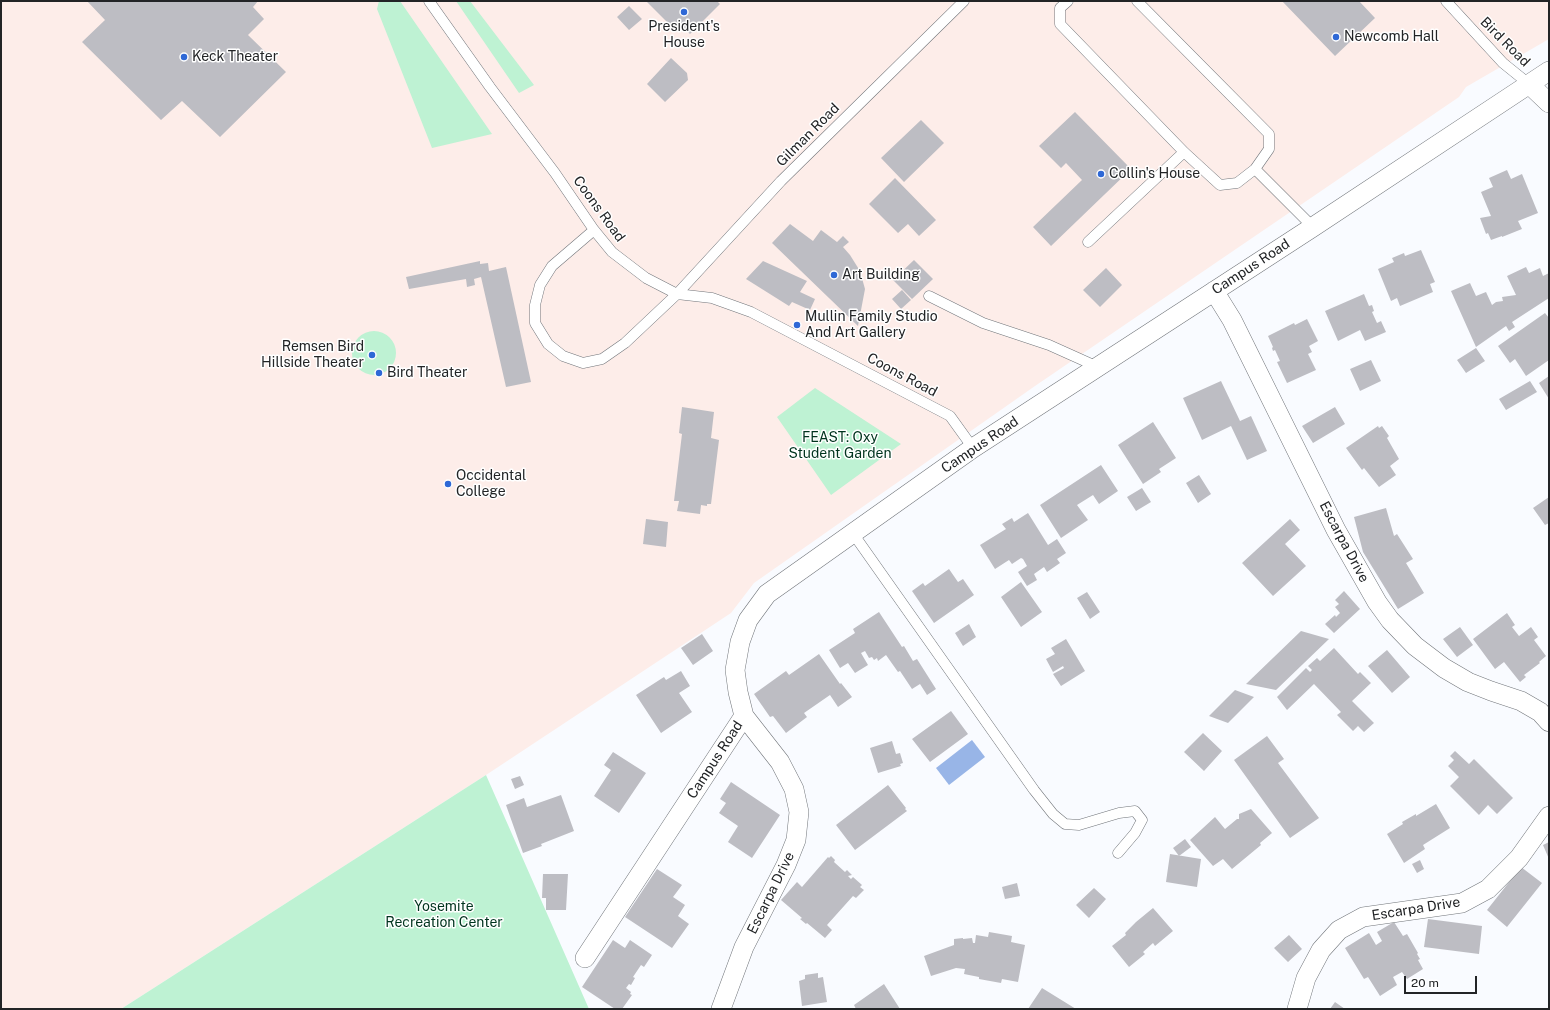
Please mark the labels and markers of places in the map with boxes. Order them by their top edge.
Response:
marker: President's House [679,7,689,17]
place label: President's House [648,19,720,52]
place label: Newcomb Hall [1344,29,1439,45]
marker: Newcomb Hall [1331,32,1341,42]
place label: Keck Theater [192,49,278,65]
marker: Keck Theater [179,52,189,62]
place label: Collin's House [1109,166,1200,182]
marker: Collin's House [1096,169,1106,179]
place label: Art Building [842,267,920,283]
marker: Art Building [829,270,839,280]
place label: Mullin Family Studio And Art Gallery [805,309,938,342]
marker: Mullin Family Studio And Art Gallery [792,320,802,330]
place label: Remsen Bird Hillside Theater [261,339,364,372]
marker: Remsen Bird Hillside Theater [367,350,377,360]
place label: Bird Theater [387,365,467,381]
marker: Bird Theater [374,368,384,378]
place label: Occidental College [456,468,526,500]
marker: Occidental College [443,479,453,489]

